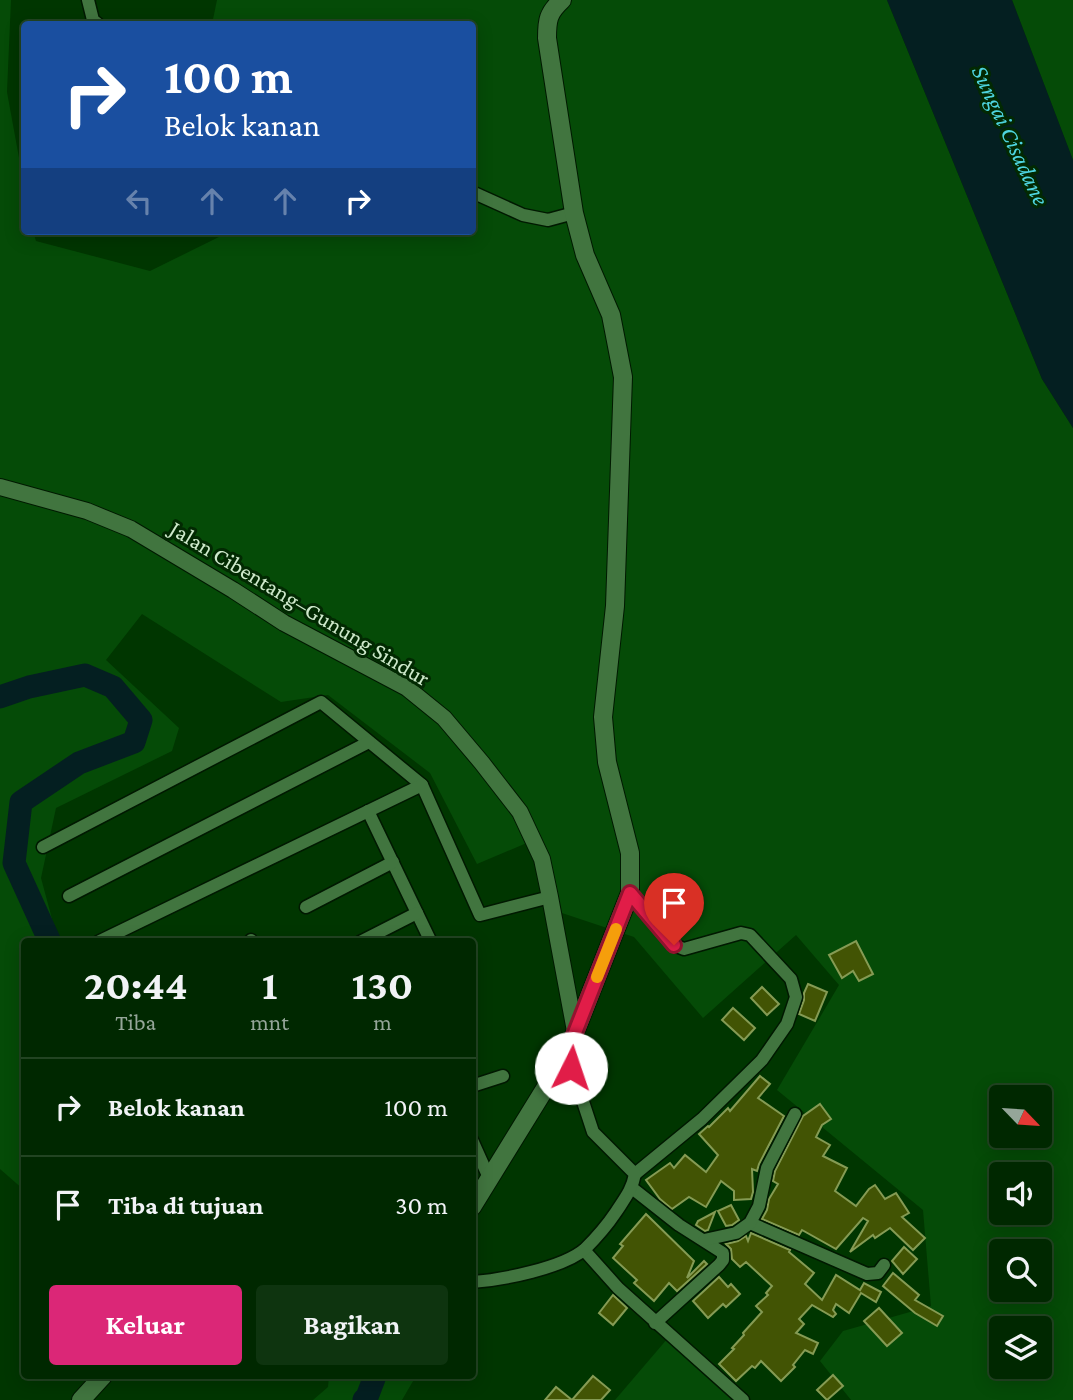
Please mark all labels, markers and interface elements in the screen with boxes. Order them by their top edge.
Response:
icon: right [49,49,140,140]
text: 100 m [164,49,293,104]
water label: Sungai Cisadane [967,61,1055,209]
text: Belok kanan [164,107,320,143]
icon: left [120,182,158,220]
icon: ahead [193,182,231,220]
icon: ahead [266,182,304,220]
icon: right [339,182,377,220]
street label: Jalan Cibentang–Gunung Sindur [164,514,435,691]
pin [644,873,704,945]
icon: arrive [655,884,693,922]
text: 20:44 [84,961,188,1008]
text: 1 [262,961,277,1008]
text: 130 [352,961,413,1008]
text: Tiba [115,1009,156,1035]
text: mnt [250,1009,289,1035]
text: m [373,1009,392,1035]
position arrow [534,1031,608,1105]
north arrow [989,1085,1052,1148]
map controls [989,1085,1052,1379]
icon: right [49,1088,87,1126]
text: Belok kanan [108,1093,245,1122]
text: 100 m [384,1093,448,1122]
button: sound [989,1162,1052,1225]
icon: arrive [49,1186,87,1224]
text: Tiba di tujuan [108,1191,263,1220]
text: 30 m [395,1191,448,1220]
button: search [989,1239,1052,1302]
button: Keluar [49,1285,242,1365]
button: Bagikan [256,1285,448,1365]
button: layers [989,1316,1052,1379]

